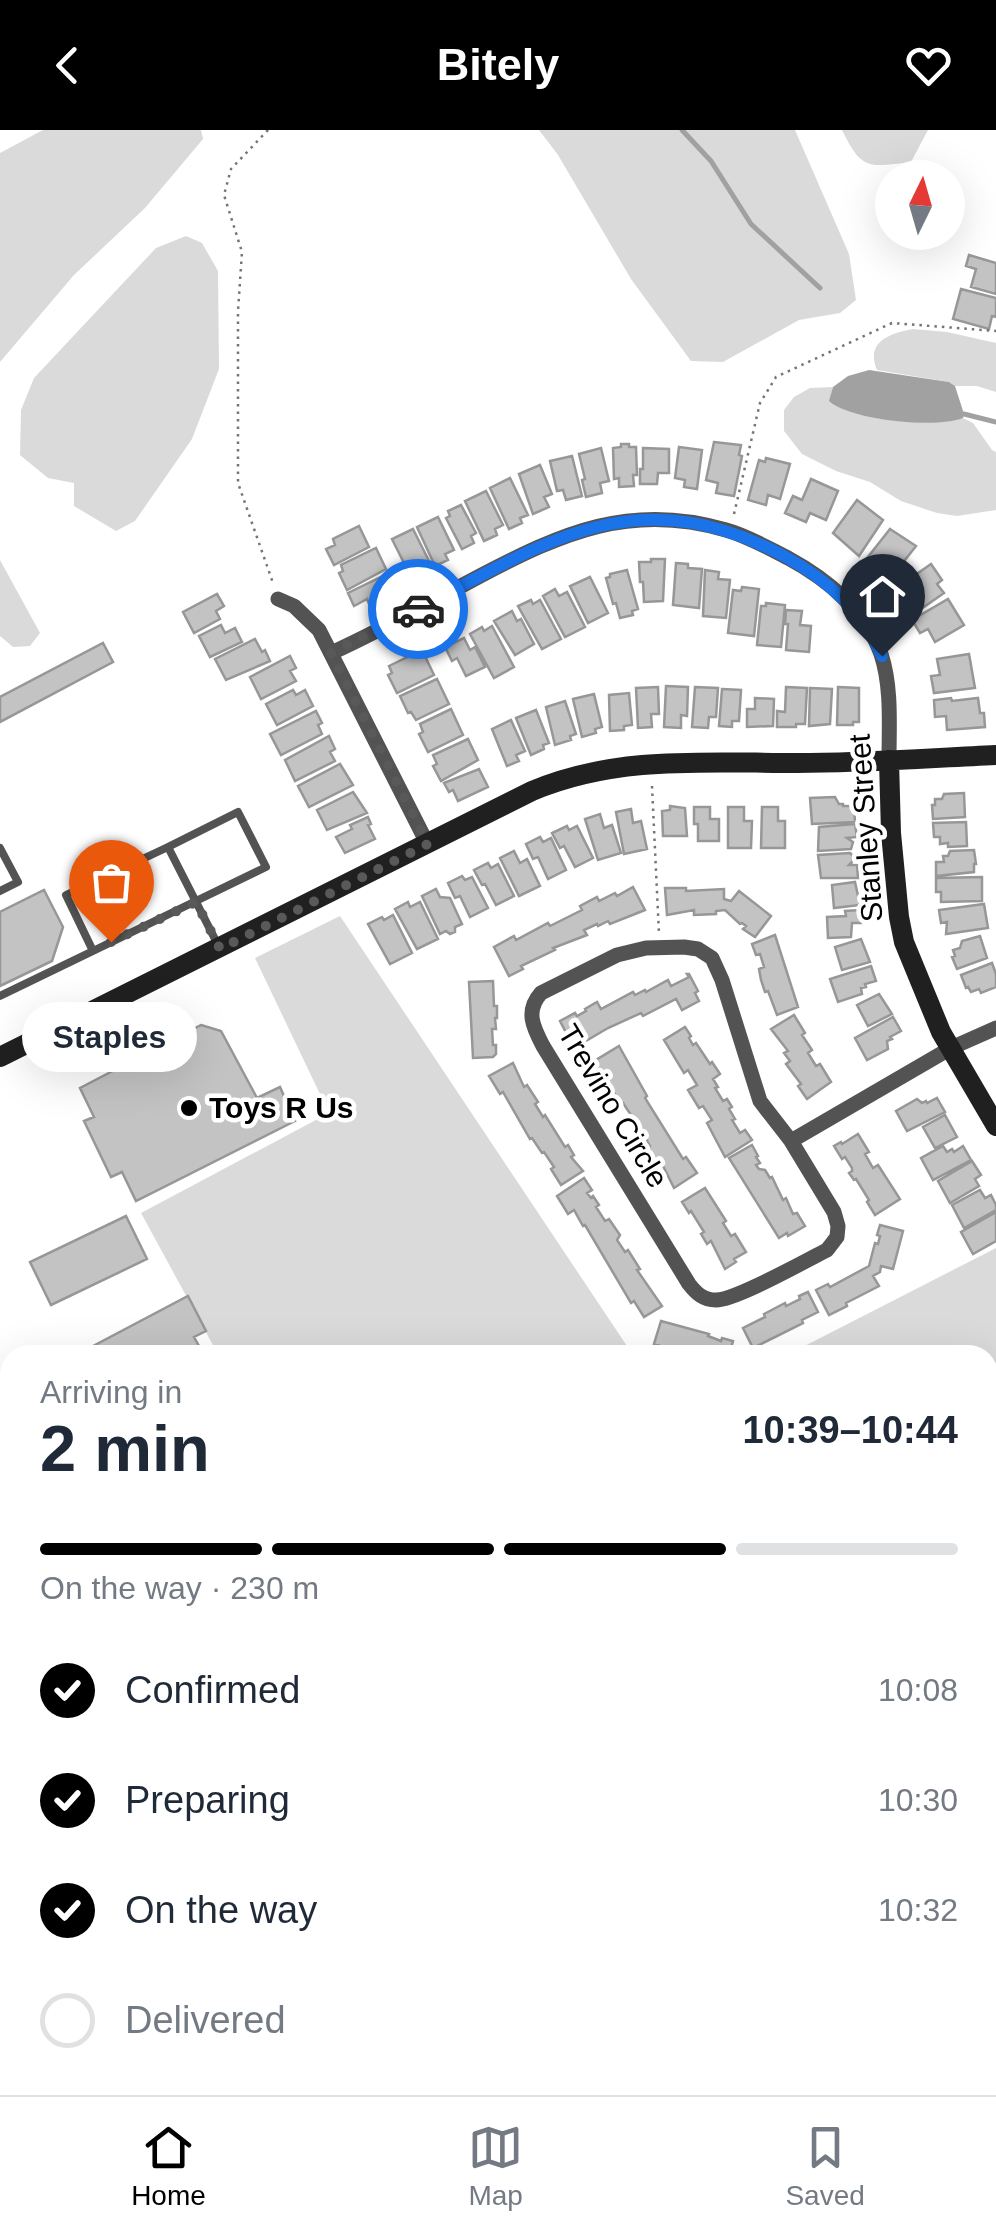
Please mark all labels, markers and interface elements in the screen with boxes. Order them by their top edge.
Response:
icon: back [40,38,95,93]
icon: heart [901,38,956,93]
text: Bitely [437,39,559,90]
north arrow [875,160,965,250]
map controls [875,160,965,250]
pin [840,554,925,657]
courier [368,559,468,659]
icon: home [855,569,910,624]
icon: car [391,582,446,637]
street label: Stanley Street [842,732,889,923]
pin [69,840,154,943]
icon: bag [84,855,139,910]
callout: Staples [23,1002,198,1072]
street label: Trevino Circle [552,1018,675,1193]
text: Staples [53,1019,166,1055]
place label: Toys R Us [209,1091,353,1124]
marker: Toys R Us [178,1097,200,1119]
text: Arriving in [40,1374,182,1410]
text: 10:39–10:44 [742,1409,958,1451]
text: 2 min [40,1412,210,1485]
text: On the way · 230 m [40,1570,319,1606]
icon: check [40,1663,95,1718]
text: Confirmed [125,1669,300,1711]
text: 10:08 [878,1672,958,1708]
icon: check [40,1773,95,1828]
text: Preparing [125,1779,290,1821]
text: 10:30 [878,1782,958,1818]
icon: check [40,1883,95,1938]
text: On the way [125,1889,317,1931]
text: 10:32 [878,1892,958,1928]
text: Delivered [125,1999,286,2041]
tab: Home [131,2120,206,2212]
tab: Map [468,2120,523,2212]
tab: Saved [785,2120,865,2212]

